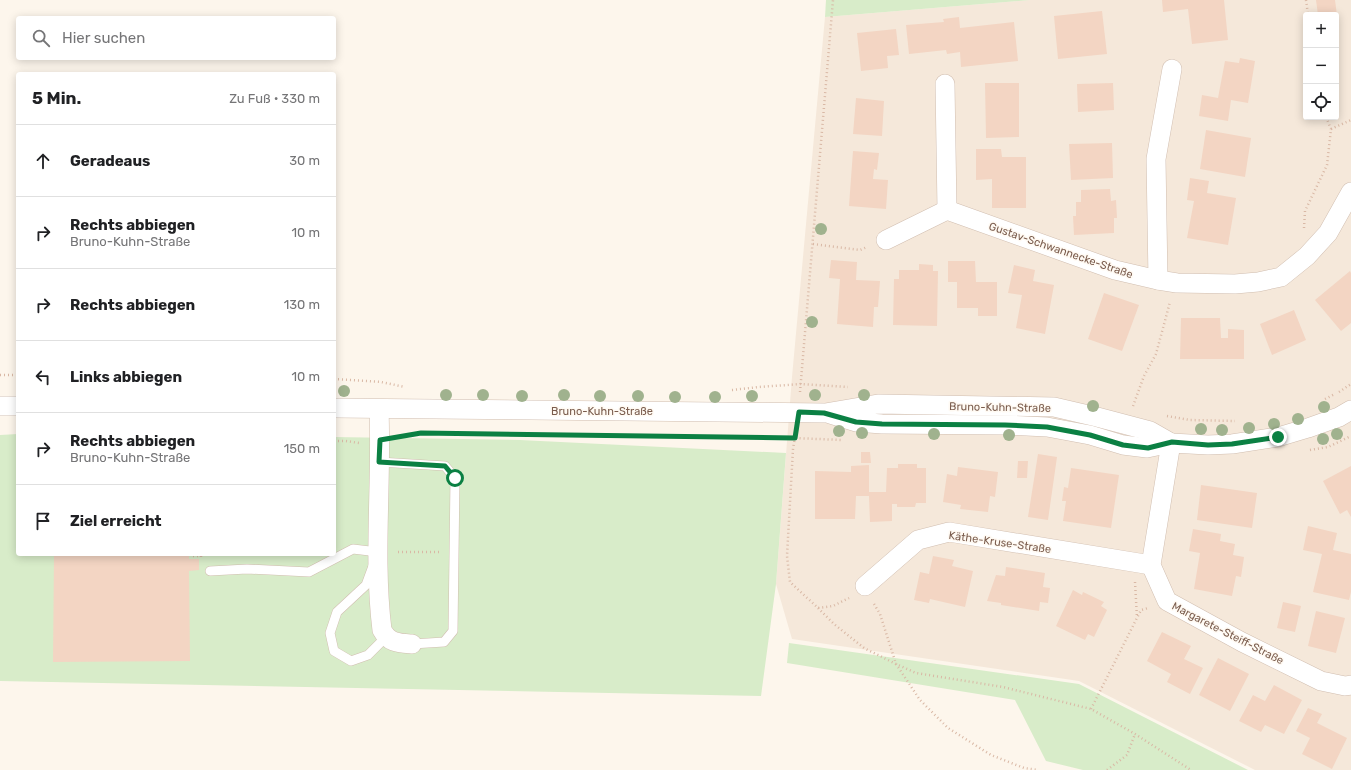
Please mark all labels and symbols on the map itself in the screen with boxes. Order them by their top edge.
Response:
street label: Gustav-Schwannecke-Straße [987,220,1135,281]
street label: Bruno-Kuhn-Straße [949,400,1051,415]
street label: Bruno-Kuhn-Straße [551,405,653,418]
route end [1269,428,1287,446]
route start [446,469,464,487]
street label: Käthe-Kruse-Straße [948,529,1052,556]
street label: Margarete-Steiff-Straße [1170,600,1286,667]

